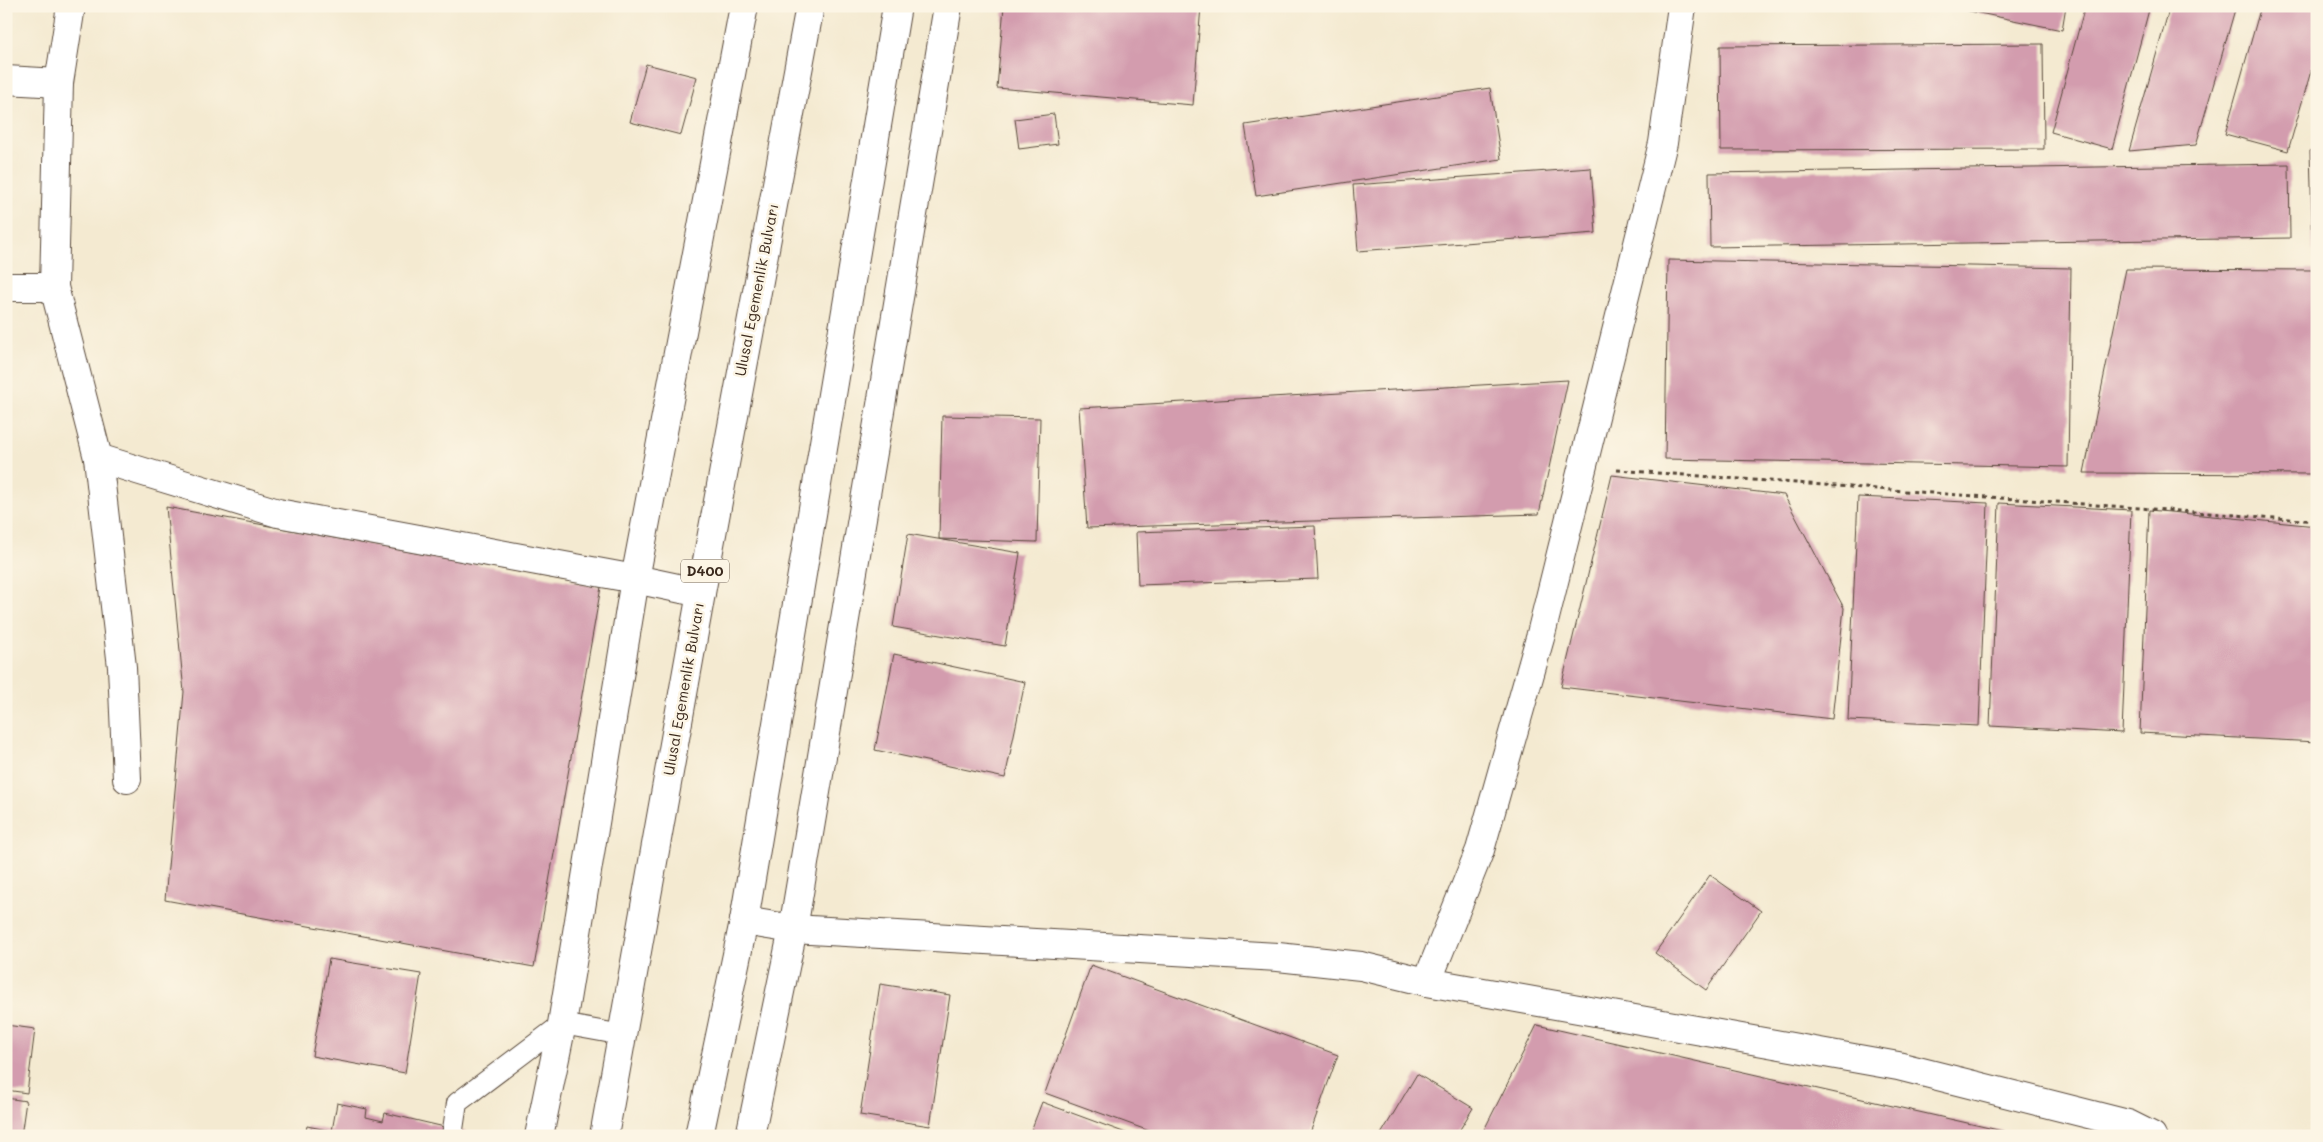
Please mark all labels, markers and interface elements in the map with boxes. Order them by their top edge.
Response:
street label: Ulusal Egemenlik Bulvarı [729,202,783,378]
road number: D400 [681,560,729,582]
street label: Ulusal Egemenlik Bulvarı [658,601,708,777]

